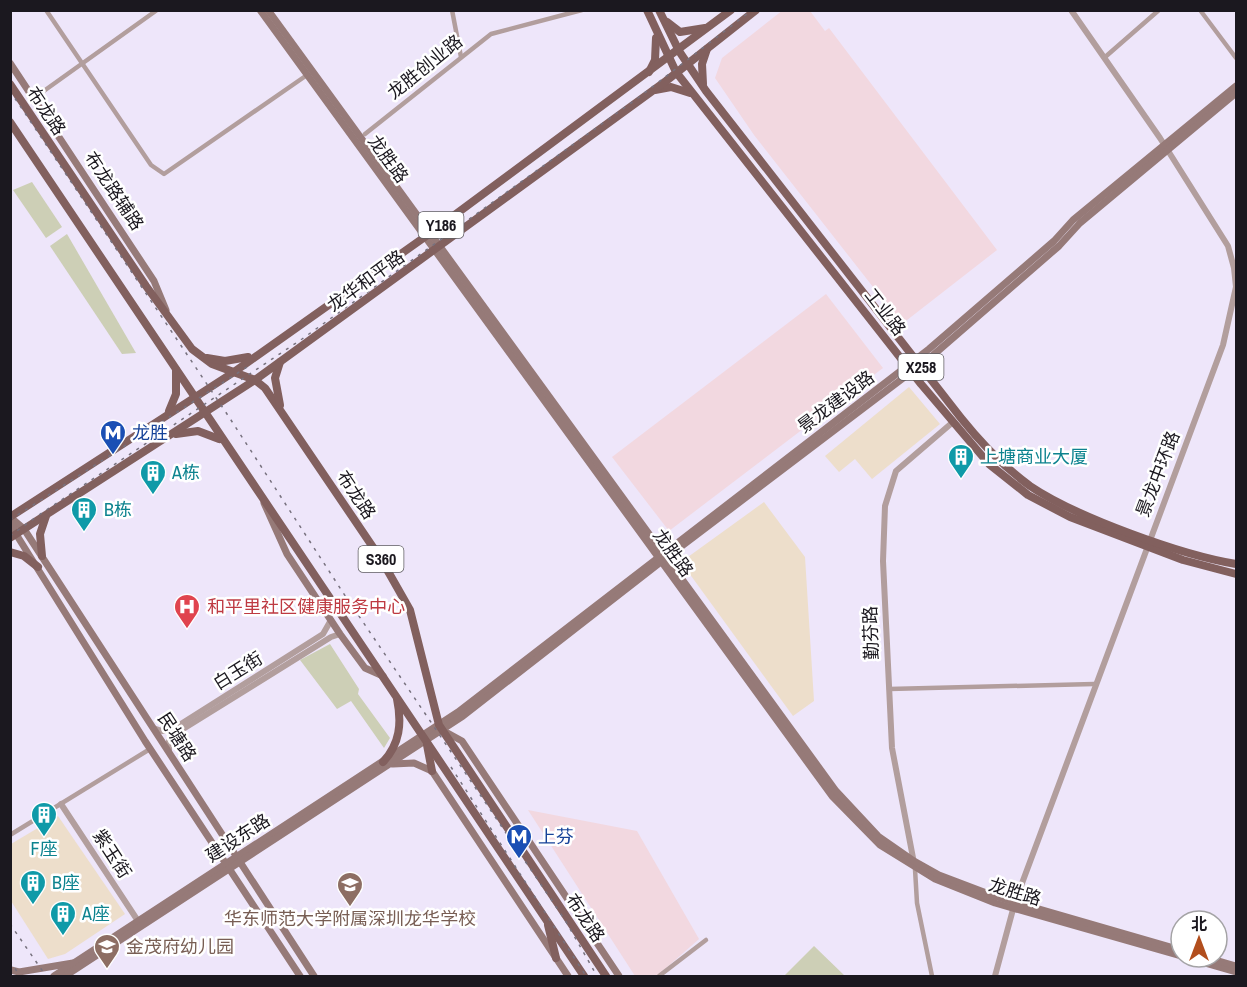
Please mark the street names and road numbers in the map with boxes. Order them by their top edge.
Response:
street label: 龙胜创业路 [382,29,468,105]
street label: 布龙路 [21,81,72,140]
street label: 龙胜路 [362,130,414,188]
street label: 布龙路辅路 [79,146,150,235]
road number: Y186 [418,212,464,238]
street label: 龙华和平路 [322,244,409,317]
street label: 工业路 [859,283,912,341]
road number: X258 [898,354,944,380]
street label: 景龙建设路 [792,365,879,439]
street label: 景龙中环路 [1130,427,1185,520]
street label: 布龙路 [331,465,382,524]
street label: 龙胜路 [647,524,699,582]
road number: S360 [358,546,404,572]
street label: 勤芬路 [857,606,884,660]
street label: 白玉街 [208,646,267,695]
street label: 民塘路 [152,707,203,766]
street label: 建设东路 [201,807,275,868]
street label: 紫玉街 [87,824,138,883]
street label: 龙胜路 [986,872,1045,911]
street label: 布龙路 [560,888,611,947]

